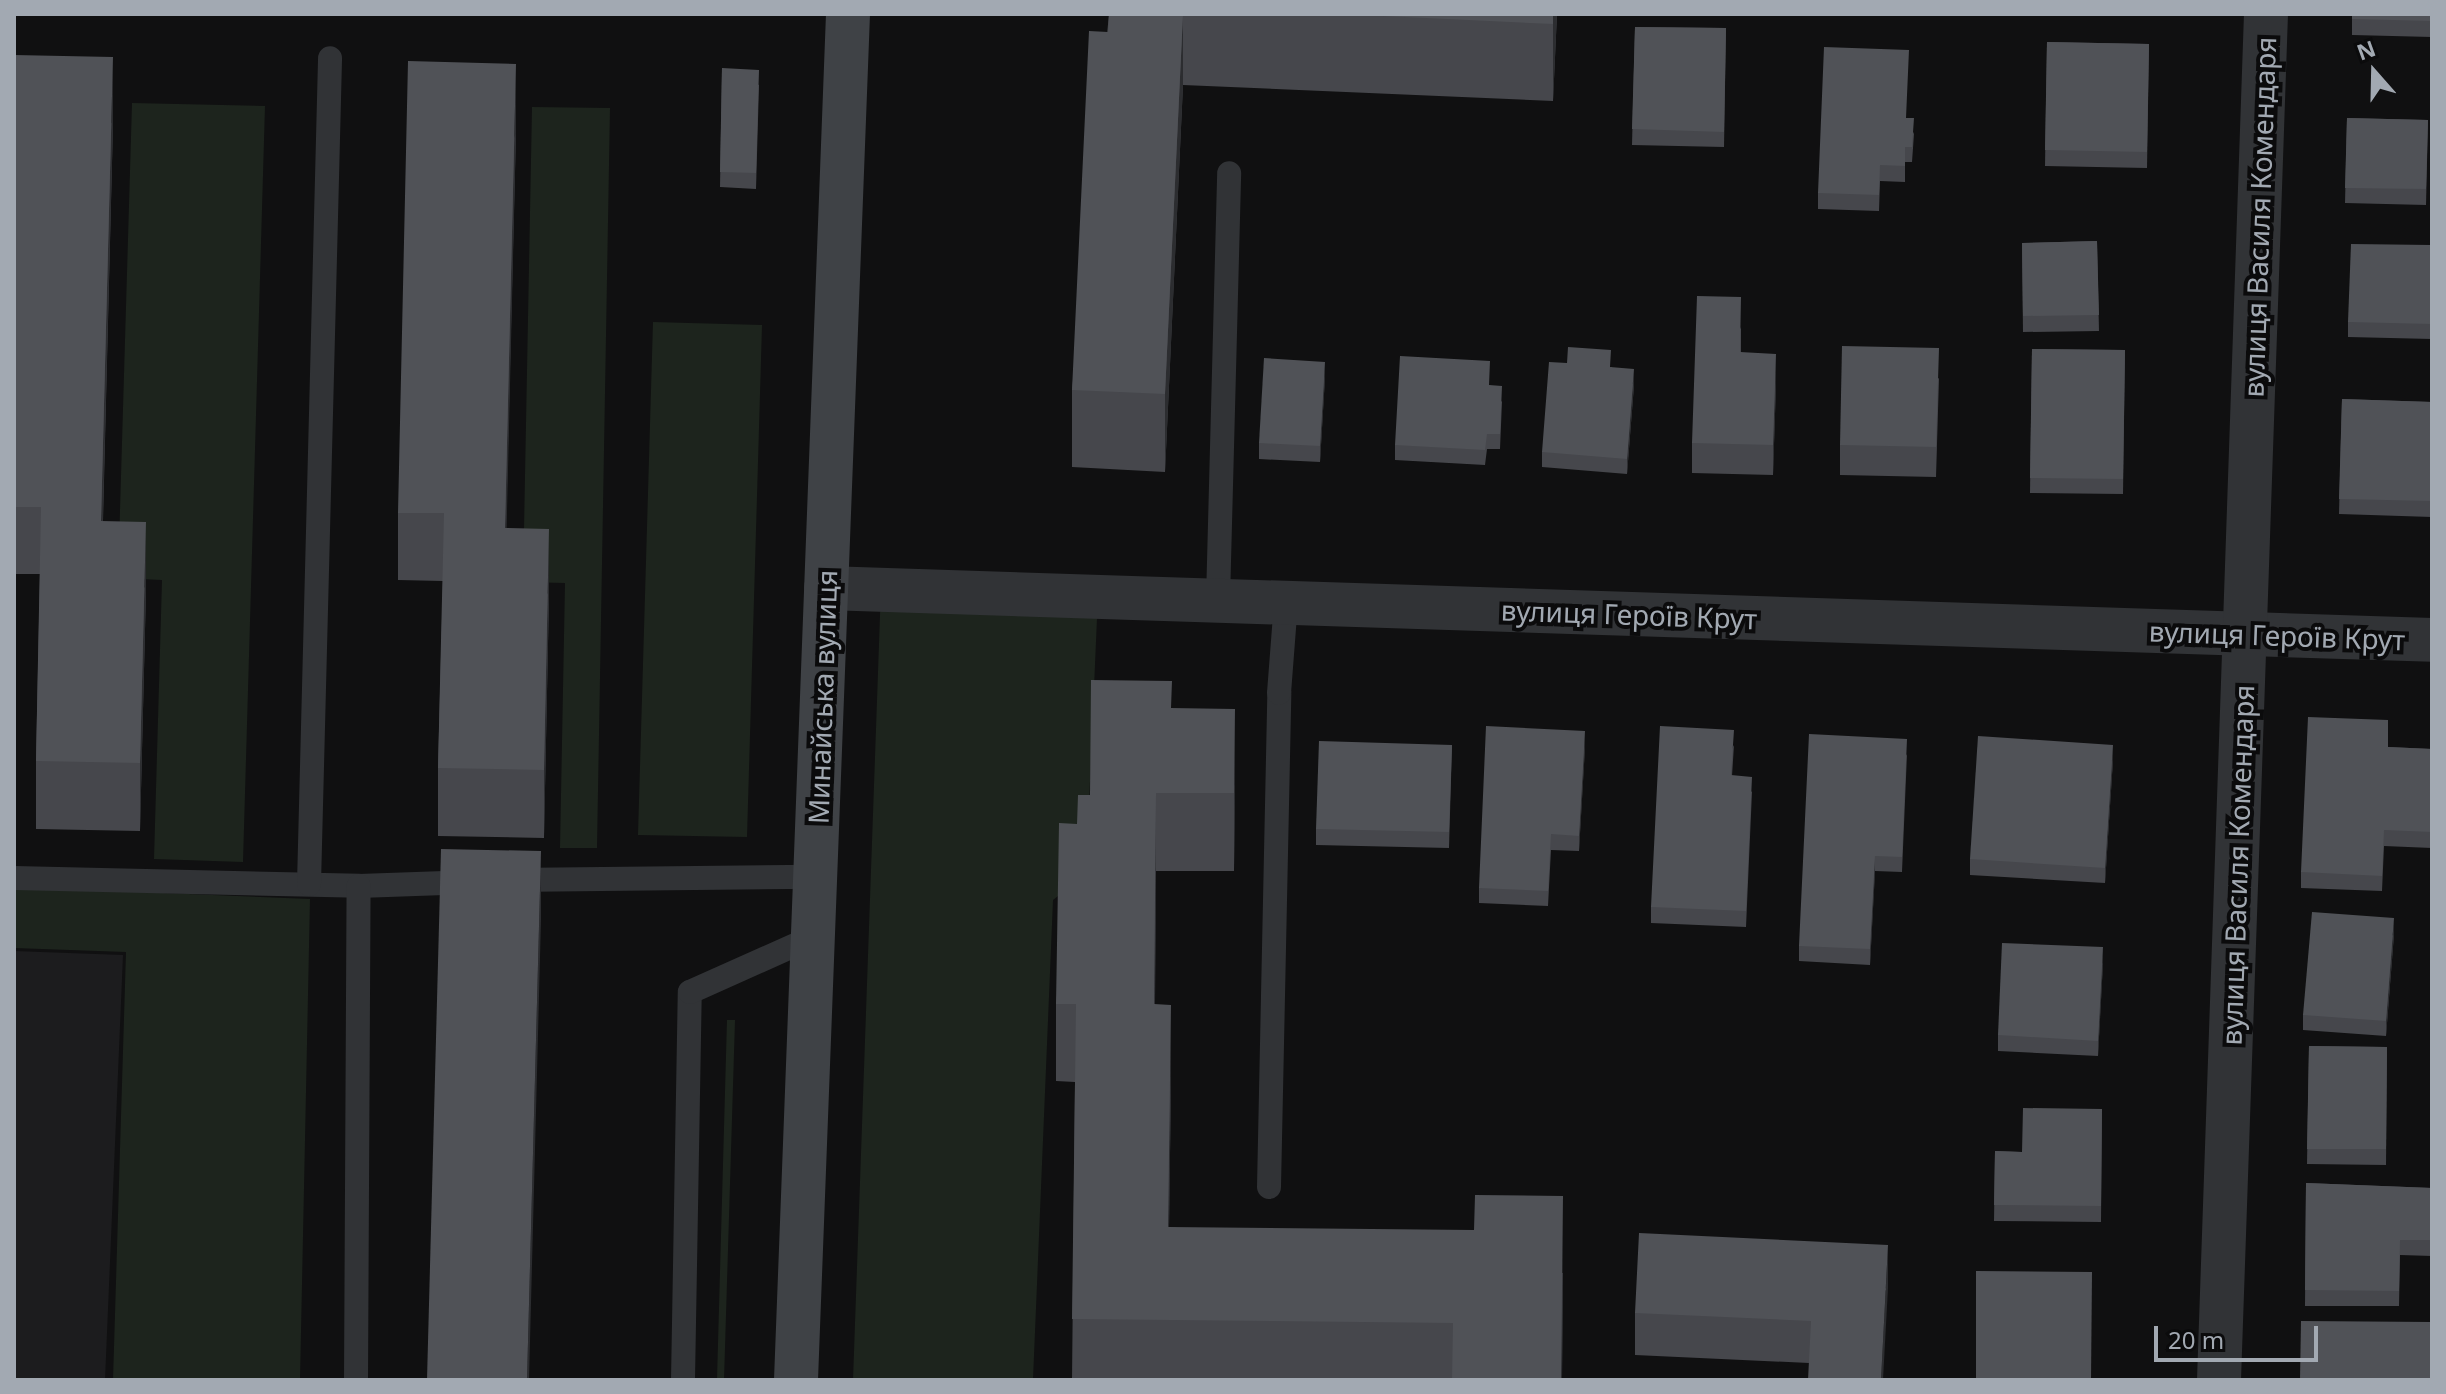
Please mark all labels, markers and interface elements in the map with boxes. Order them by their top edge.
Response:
north arrow [2334,32,2414,112]
text: N [2352,32,2379,67]
street label: вулиця Василя Комендаря [2236,36,2282,398]
street label: Минайська вулиця [801,569,843,825]
street label: вулиця Героїв Крут [1500,593,1758,635]
street label: вулиця Героїв Крут [2148,614,2406,656]
street label: вулиця Василя Комендаря [2214,684,2260,1046]
scale bar [2158,1310,2322,1360]
text: 20 m [2168,1323,2224,1356]

